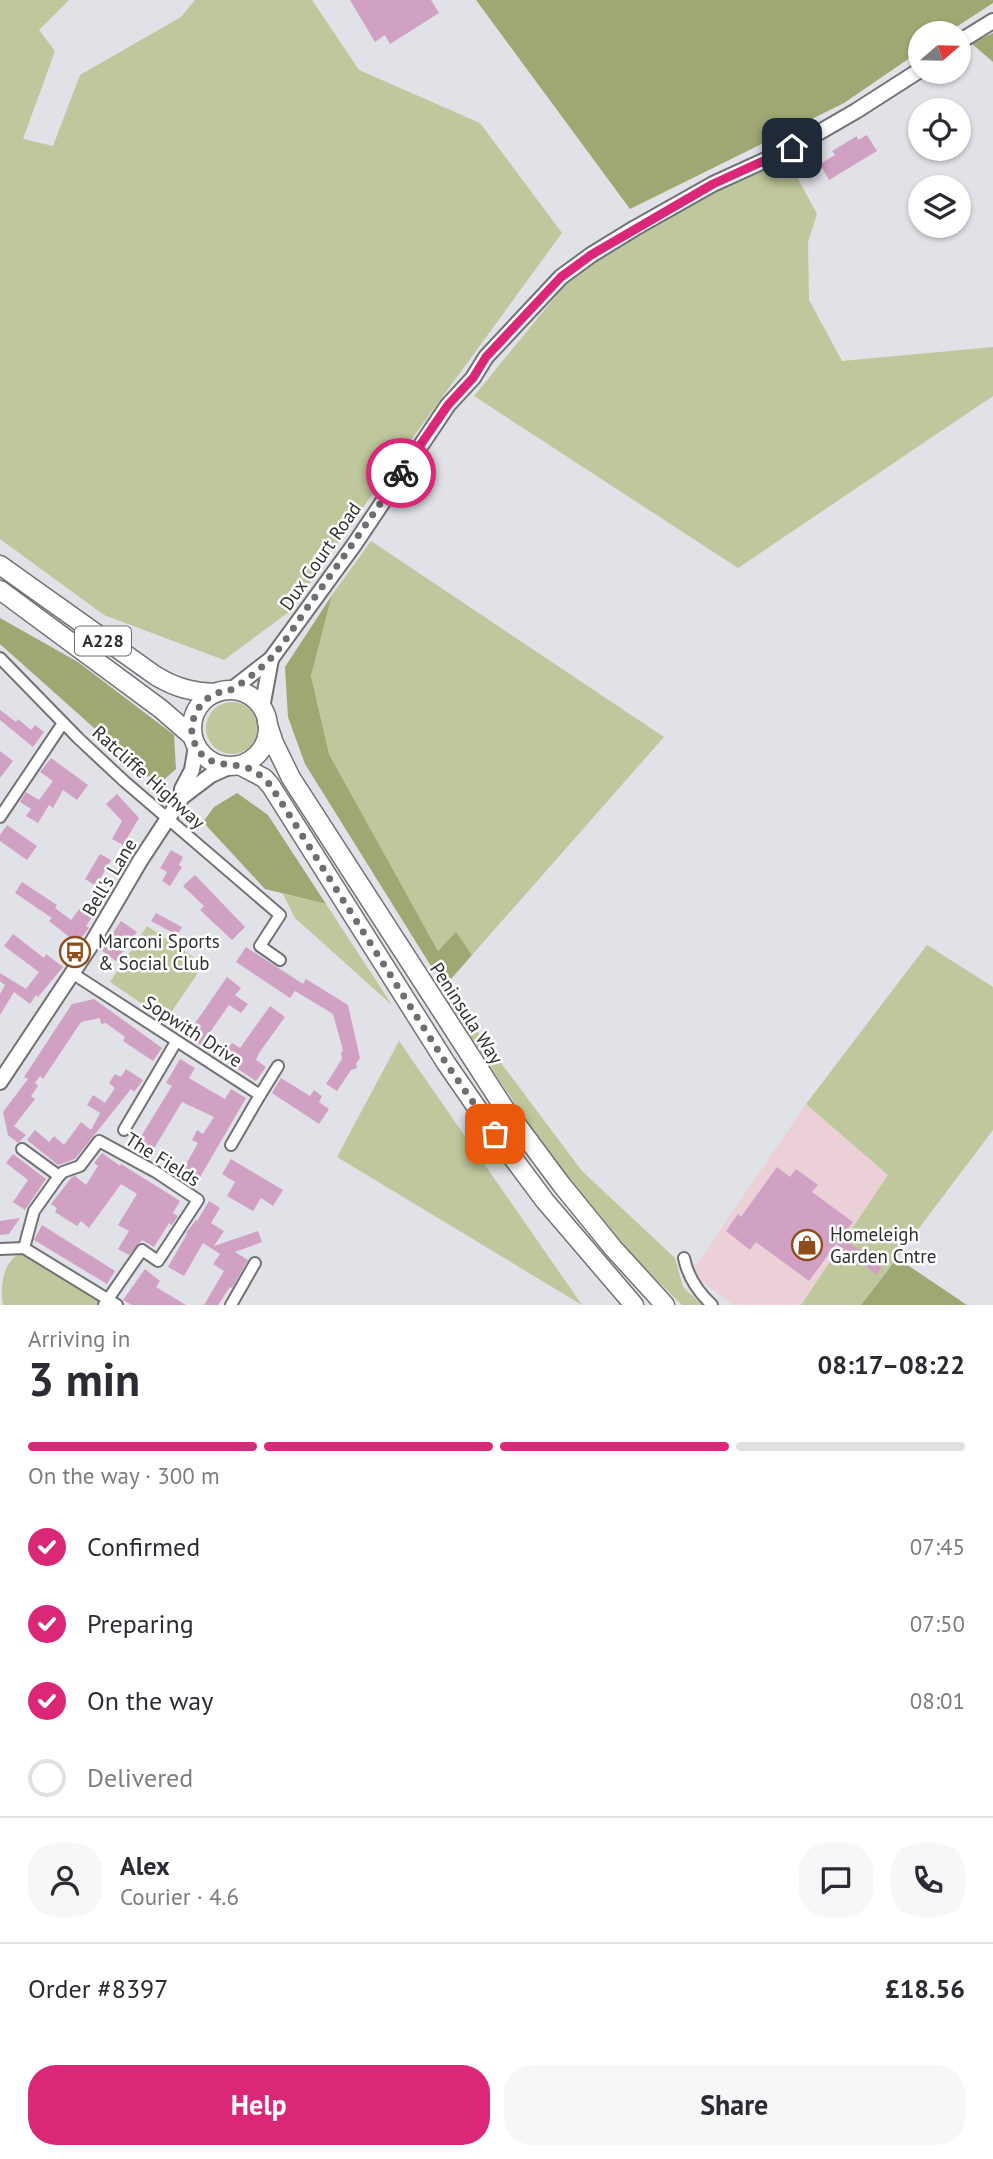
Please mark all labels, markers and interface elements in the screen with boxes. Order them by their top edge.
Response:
north arrow [908,21,971,84]
map controls [908,21,971,238]
button: locate [908,98,971,161]
pin [762,118,822,178]
icon: home [773,129,811,167]
button: layers [908,175,971,238]
courier [366,438,436,508]
icon: bike [382,454,420,492]
street label: Dux Court Road [274,497,366,615]
road number: A228 [75,626,131,656]
street label: Ratcliffe Highway [88,720,210,834]
street label: Bell's Lane [76,834,142,920]
place label: Marconi Sports & Social Club [98,929,220,975]
bus stop icon: Marconi Sports & Social Club [58,935,92,969]
street label: Peninsula Way [425,958,509,1069]
street label: Sopwith Drive [139,990,247,1072]
pin [465,1104,525,1164]
icon: bag [476,1115,514,1153]
street label: The Fields [121,1127,205,1191]
place label: Homeleigh Garden Cntre [830,1222,936,1268]
shop icon: Homeleigh Garden Cntre [790,1228,824,1262]
text: Arriving in [28,1324,130,1353]
text: 08:17–08:22 [818,1348,965,1381]
text: 3 min [28,1349,140,1409]
text: On the way · 300 m [28,1461,220,1490]
icon: check [28,1528,66,1566]
text: Confirmed [87,1530,200,1563]
text: 07:45 [910,1532,965,1561]
icon: check [28,1605,66,1643]
text: Preparing [87,1607,194,1640]
text: 07:50 [910,1609,965,1638]
icon: check [28,1682,66,1720]
text: On the way [87,1684,213,1717]
text: 08:01 [910,1686,965,1715]
text: Delivered [87,1761,193,1794]
button: person [28,1843,102,1917]
button: chat [799,1843,873,1917]
button: phone [891,1843,965,1917]
text: Alex [120,1849,170,1882]
text: Courier · 4.6 [120,1882,239,1911]
text: Order #8397 [28,1972,168,2005]
text: £18.56 [885,1972,965,2005]
button: Help [28,2065,490,2145]
button: Share [504,2065,965,2145]

